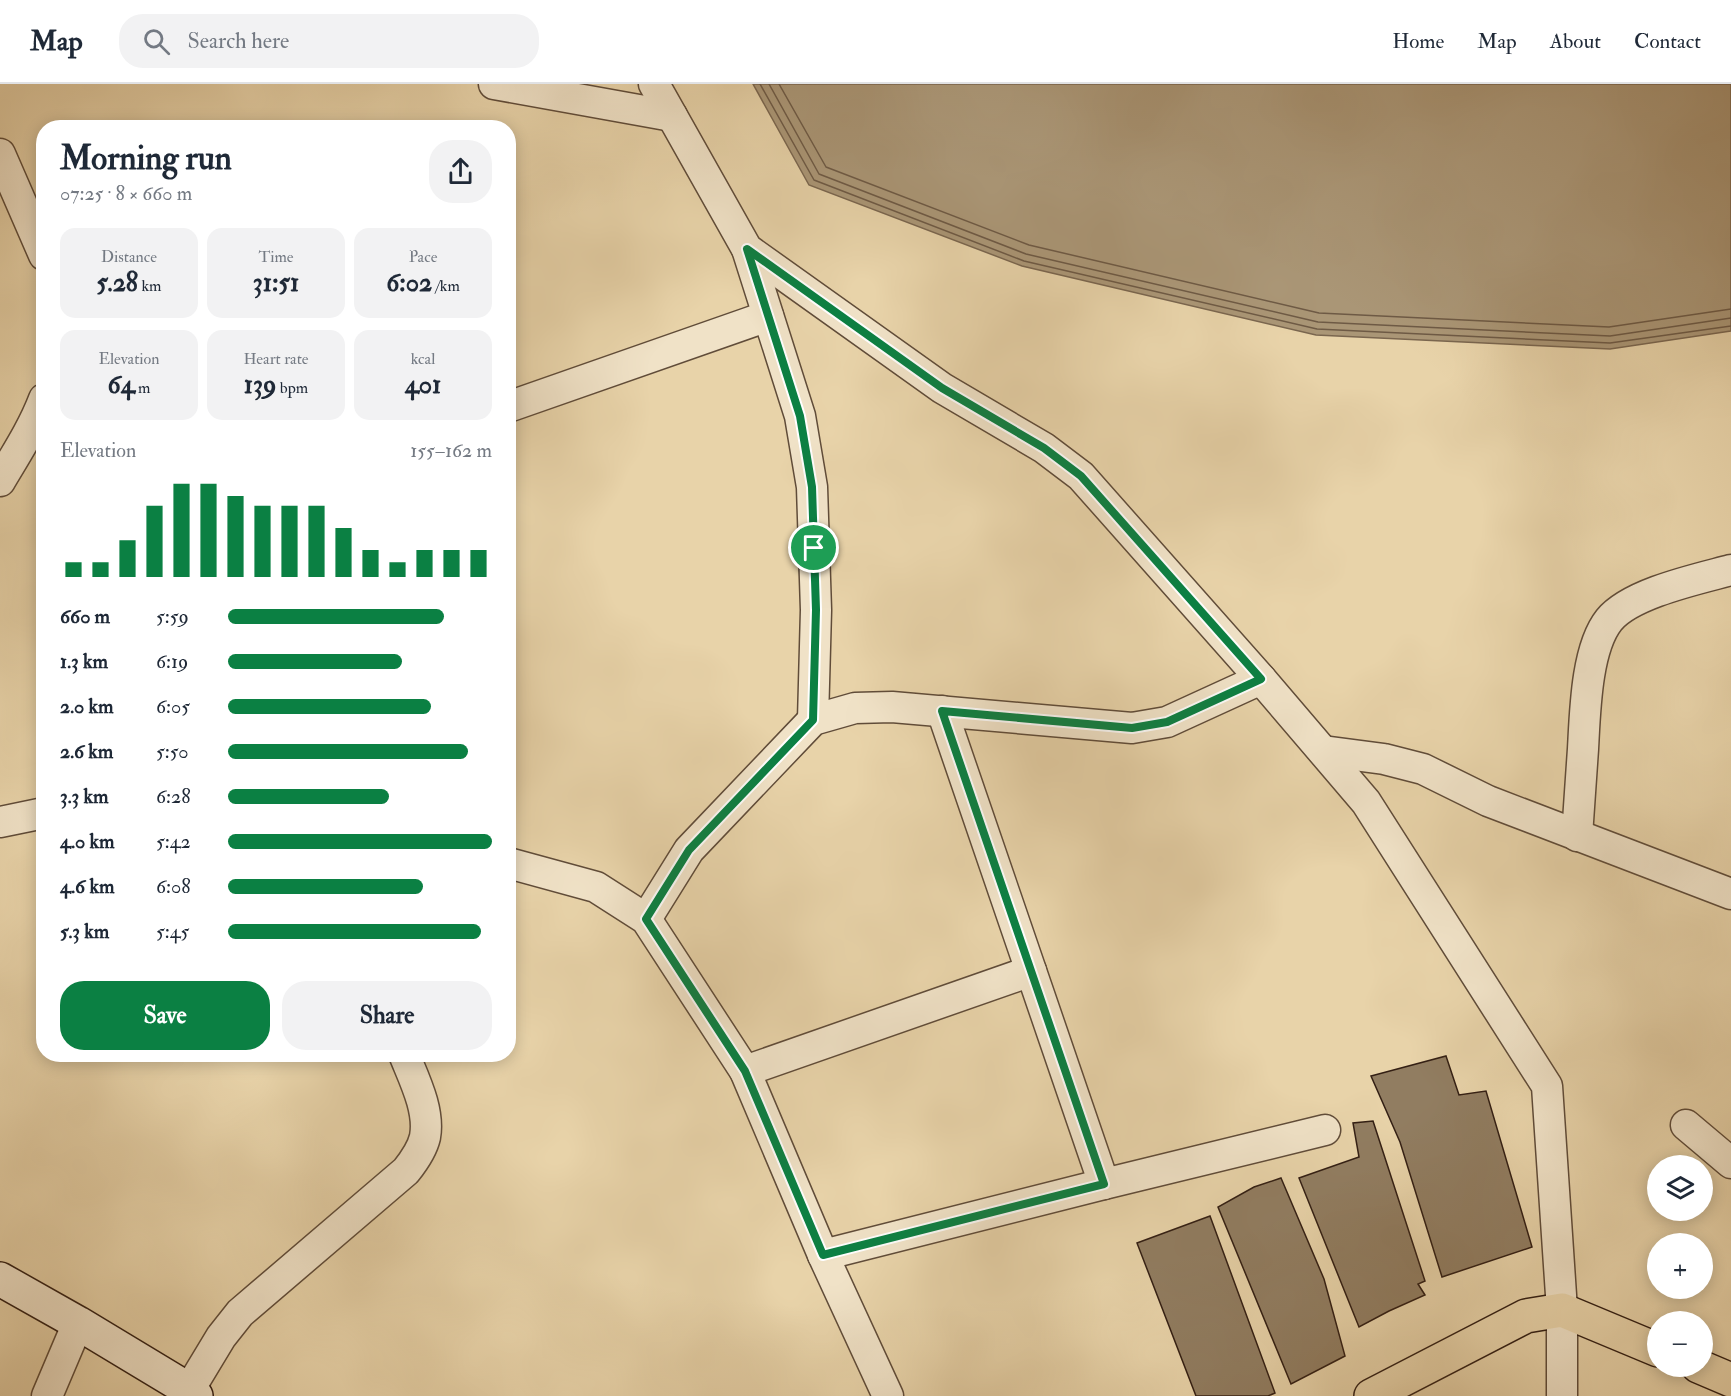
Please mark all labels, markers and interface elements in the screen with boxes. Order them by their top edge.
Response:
search box [119,14,539,68]
text: Map [30,24,83,59]
icon: search [140,25,173,58]
text: Search here [188,27,289,55]
text: Home [1392,28,1444,55]
text: Map [1477,28,1517,55]
text: About [1550,28,1601,55]
text: Contact [1634,28,1701,55]
text: Morning run [60,138,232,179]
button: share [429,140,492,203]
text: 07:25 · 8 × 660 m [60,181,192,206]
text: Distance [101,247,157,267]
text: Time [259,247,293,267]
text: Pace [409,247,437,267]
text: 5.28 [97,267,138,299]
text: 31:51 [253,267,299,299]
text: 6:02 [386,267,432,299]
text: km [138,276,161,296]
text: /km [432,276,460,296]
text: Elevation [99,349,159,369]
text: Heart rate [243,349,309,369]
text: kcal [411,349,435,369]
text: 64 [108,369,135,401]
text: 139 [244,369,276,401]
text: 401 [405,369,441,401]
text: m [135,378,150,398]
text: bpm [276,378,308,398]
text: Elevation [60,438,136,463]
text: 155–162 m [410,438,492,463]
pin [788,522,839,573]
icon: arrive [797,531,830,564]
text: 660 m [60,604,110,629]
text: 5:59 [156,604,189,629]
text: 1.3 km [60,649,108,674]
text: 6:19 [156,649,188,674]
text: 2.0 km [60,694,114,719]
text: 6:05 [156,694,190,719]
text: 2.6 km [60,739,113,764]
text: 5:50 [156,739,189,764]
text: 3.3 km [60,784,108,809]
text: 6:28 [156,784,191,809]
text: 4.0 km [60,829,115,854]
text: 5:42 [156,829,191,854]
text: 4.6 km [60,874,114,899]
text: 6:08 [156,874,191,899]
text: 5.3 km [60,919,109,944]
text: 5:45 [156,919,189,944]
button: Save [60,981,270,1050]
button: Share [282,981,492,1050]
map controls [1647,1155,1713,1377]
button: layers [1647,1155,1713,1221]
button: + [1647,1233,1713,1299]
button: − [1647,1311,1713,1377]

